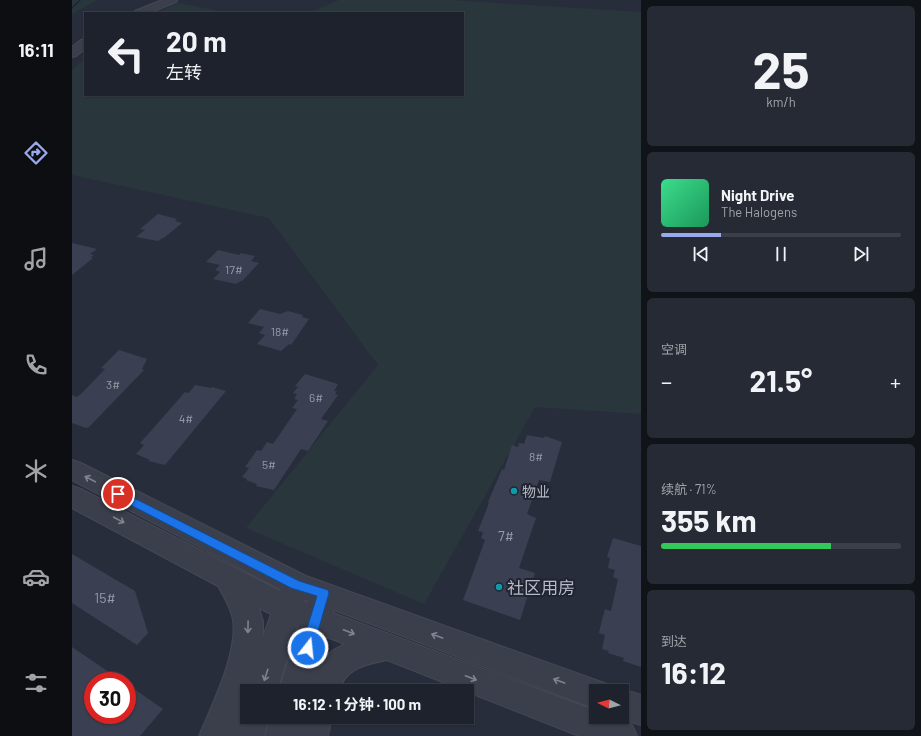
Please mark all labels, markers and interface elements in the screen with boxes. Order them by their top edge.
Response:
text: 20 m [166,24,227,58]
icon: left [100,28,152,80]
text: 25 [752,37,810,99]
text: 16:11 [18,39,54,61]
text: 左转 [166,61,202,83]
text: km/h [766,94,796,110]
icon: directions [22,139,50,167]
text: Night Drive [721,186,794,204]
text: The Halogens [721,204,797,220]
icon: previous [690,243,712,265]
icon: pause [770,243,792,265]
icon: next [850,243,872,265]
icon: music [22,245,50,273]
house number: 17# [225,262,243,276]
house number: 18# [271,324,289,338]
text: 空调 [661,341,687,357]
icon: phone [22,351,50,379]
text: 21.5° [750,362,812,398]
text: − [661,368,672,394]
text: + [890,368,901,394]
house number: 3# [106,377,120,391]
house number: 6# [309,390,323,404]
house number: 4# [179,411,193,425]
house number: 8# [529,449,543,463]
icon: climate [22,457,50,485]
house number: 5# [262,457,276,471]
one-way arrow [84,475,96,482]
pin [101,477,135,511]
text: 续航 · 71% [661,481,717,497]
icon: arrive [107,483,129,505]
place label: 物业 [522,483,550,500]
marker: 物业 [509,486,519,496]
text: 355 km [661,502,757,538]
one-way arrow [113,517,125,525]
house number: 7# [498,527,514,544]
icon: car [22,563,50,591]
place label: 社区用房 [507,577,575,597]
marker: 社区用房 [494,582,504,592]
house number: 15# [94,589,116,606]
one-way arrow [244,620,252,633]
position arrow [287,627,329,669]
one-way arrow [343,629,355,637]
one-way arrow [432,631,444,639]
text: 到达 [661,633,687,649]
text: 16:12 [661,654,726,690]
one-way arrow [262,668,270,680]
icon: filters [22,669,50,697]
speed limit sign: 30 [84,672,136,724]
one-way arrow [464,675,476,682]
one-way arrow [554,676,566,684]
north arrow [589,684,629,724]
map controls [589,684,629,724]
text: 16:12 · 1 分钟 · 100 m [293,695,421,713]

